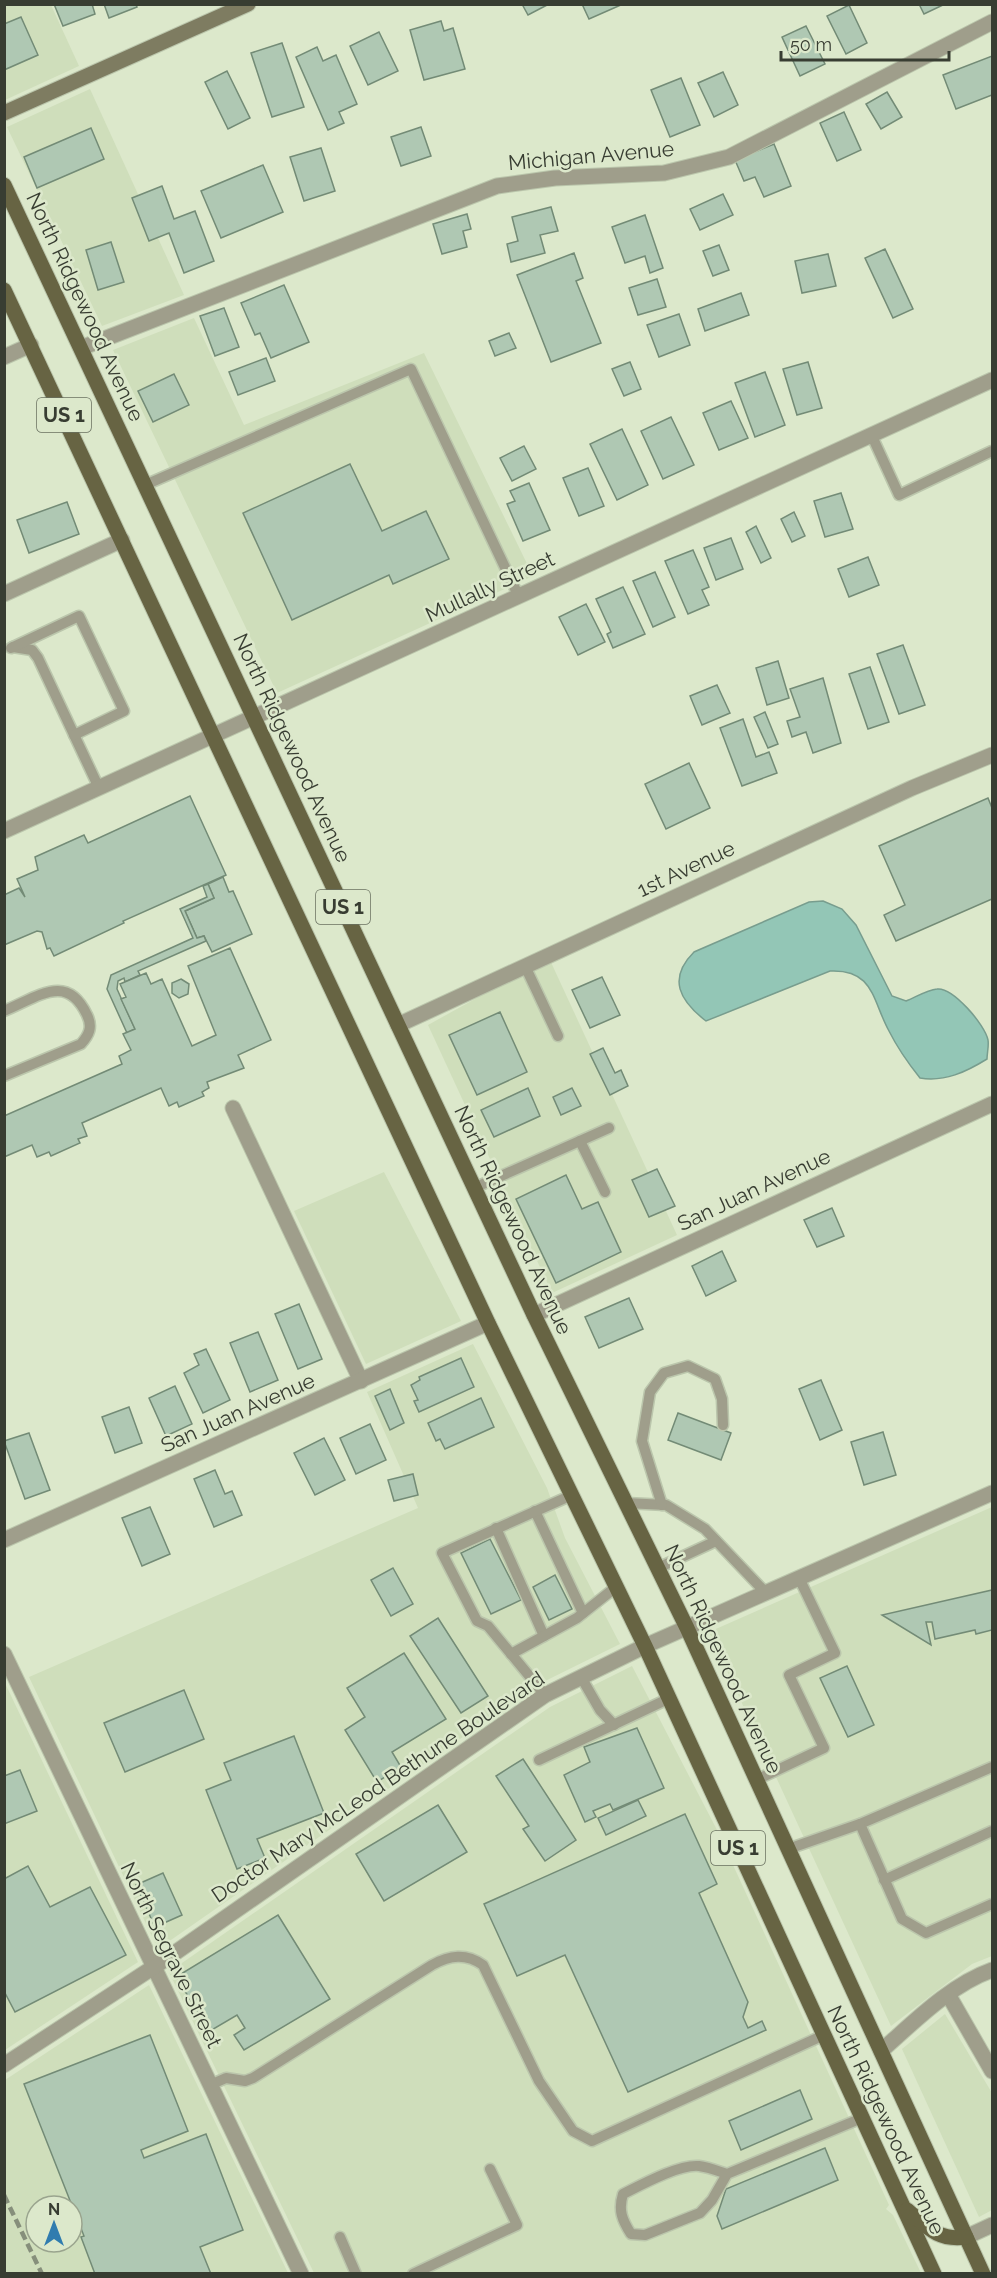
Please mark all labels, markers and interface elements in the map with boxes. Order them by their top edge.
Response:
scale bar [781,24,949,62]
text: 50 m [790,34,832,55]
street label: Michigan Avenue [507,136,675,175]
street label: North Ridgewood Avenue [21,188,150,425]
road number: US 1 [37,398,91,432]
street label: Mullally Street [421,546,558,627]
street label: North Ridgewood Avenue [228,629,357,866]
street label: 1st Avenue [633,835,738,902]
road number: US 1 [316,890,370,924]
street label: North Ridgewood Avenue [449,1101,578,1338]
street label: San Juan Avenue [673,1143,834,1236]
street label: San Juan Avenue [157,1367,319,1458]
street label: North Ridgewood Avenue [659,1540,788,1777]
street label: Doctor Mary McLeod Bethune Boulevard [207,1665,549,1908]
road number: US 1 [711,1831,765,1865]
street label: North Segrave Street [116,1858,227,2052]
street label: North Ridgewood Avenue [822,2001,951,2238]
north arrow [24,2194,84,2254]
text: N [48,2200,60,2219]

